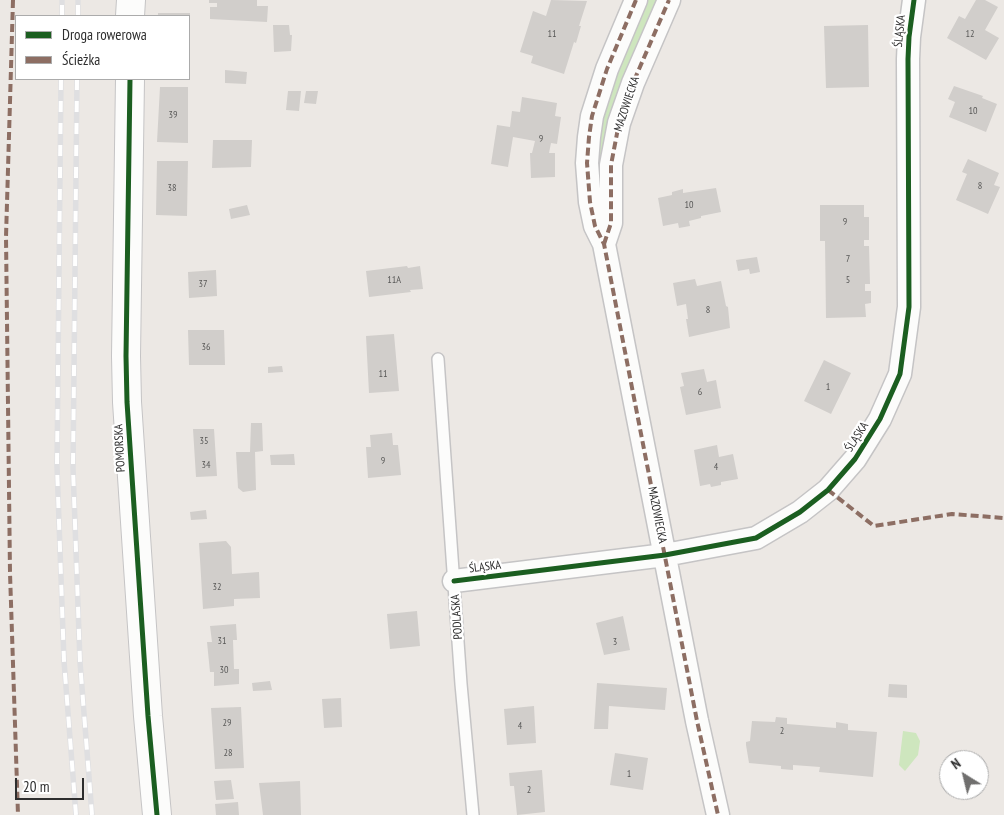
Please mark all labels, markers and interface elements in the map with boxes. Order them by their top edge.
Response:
street label: ŚLĄSKA [891,14,909,48]
legend [15,15,190,80]
text: Droga rowerowa [62,25,147,44]
house number: 11 [548,28,556,40]
house number: 12 [966,28,974,40]
text: Ścieżka [62,50,100,69]
street label: MAZOWIECKA [611,74,643,134]
house number: 10 [969,105,977,117]
house number: 39 [169,109,177,121]
house number: 9 [539,133,543,145]
house number: 8 [978,180,982,192]
house number: 38 [168,182,176,194]
house number: 10 [685,199,693,211]
house number: 9 [843,216,847,228]
house number: 7 [846,253,850,265]
house number: 11A [387,274,401,286]
house number: 5 [846,274,850,286]
house number: 37 [199,278,207,290]
house number: 8 [706,304,710,316]
house number: 36 [202,341,210,353]
house number: 11 [379,368,387,380]
house number: 1 [826,381,830,393]
house number: 6 [698,386,702,398]
street label: ŚLĄSKA [842,420,872,454]
street label: POMORSKA [112,424,128,472]
house number: 35 [200,435,208,447]
house number: 9 [381,455,385,467]
house number: 34 [202,459,210,471]
house number: 4 [714,461,718,473]
street label: MAZOWIECKA [644,485,670,545]
street label: ŚLĄSKA [468,558,502,576]
house number: 32 [213,581,221,593]
street label: PODLASKA [448,594,466,640]
house number: 31 [218,635,226,647]
house number: 3 [613,636,617,648]
house number: 30 [220,664,228,676]
house number: 29 [223,717,231,729]
house number: 4 [518,720,522,732]
house number: 2 [780,725,784,737]
house number: 28 [224,747,232,759]
north arrow [939,750,989,800]
text: N [947,754,964,773]
scale bar [18,768,86,800]
house number: 1 [627,768,631,780]
text: 20 m [23,777,49,796]
house number: 2 [527,784,531,796]

